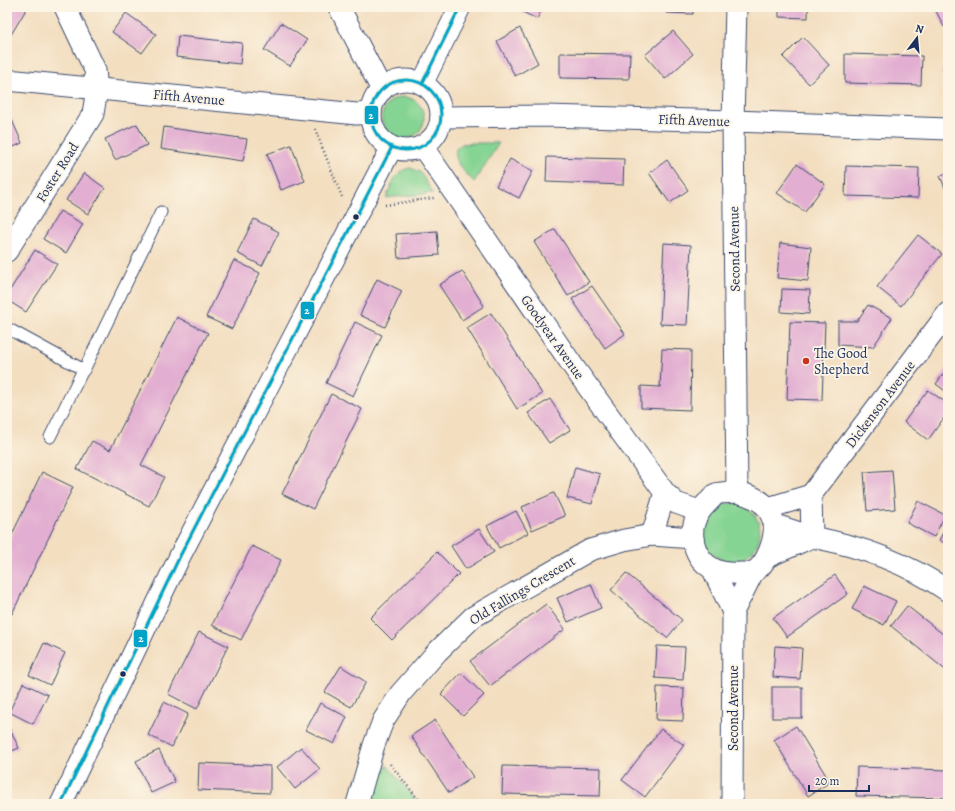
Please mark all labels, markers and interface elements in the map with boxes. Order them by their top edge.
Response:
north arrow [897,18,937,58]
text: N [914,21,926,37]
street label: Fifth Avenue [152,85,226,110]
line badge: 2 [364,105,379,125]
text: 2 [368,108,374,123]
street label: Fifth Avenue [658,110,730,131]
street label: Foster Road [32,138,84,206]
street label: Second Avenue [724,206,745,292]
unlabelled marker [351,212,361,222]
street label: Goodyear Avenue [516,291,589,383]
line badge: 2 [300,301,315,320]
text: 2 [304,303,310,318]
place label: The Good Shepherd [814,344,869,379]
marker: The Good Shepherd [801,356,811,366]
street label: Dickenson Avenue [841,357,920,452]
street label: Old Fallings Crescent [466,551,579,630]
line badge: 2 [133,629,148,648]
text: 2 [138,631,144,646]
street label: Second Avenue [724,665,743,751]
unlabelled marker [118,669,128,679]
scale bar [809,767,869,793]
text: 20 m [815,773,839,789]

